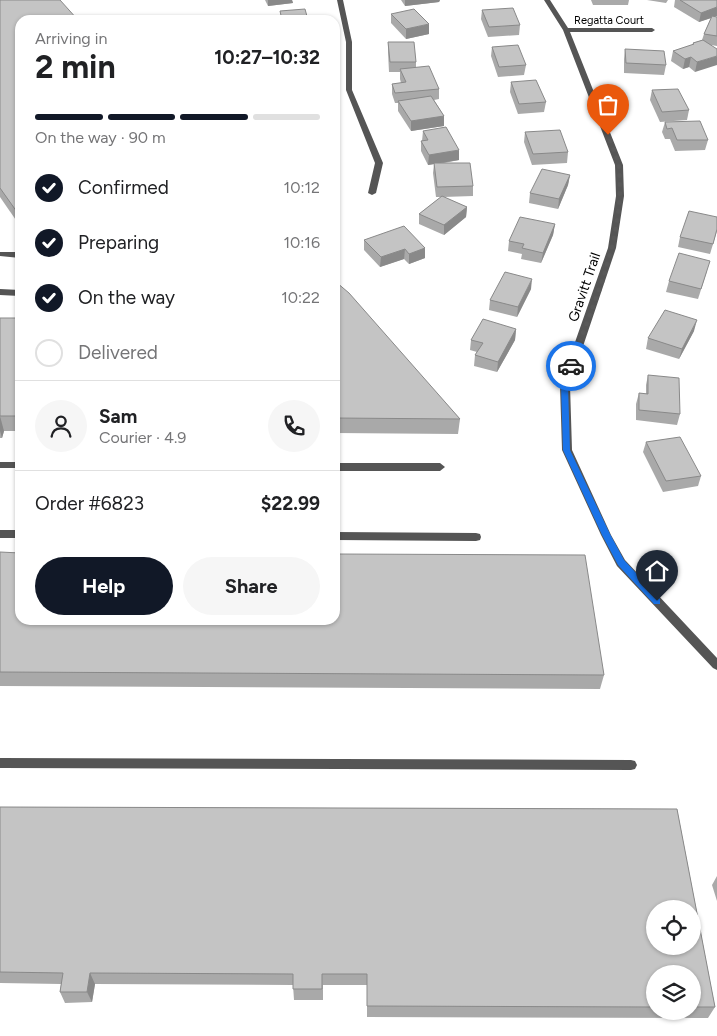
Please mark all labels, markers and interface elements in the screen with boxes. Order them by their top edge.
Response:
street label: Regatta Court [574,14,644,27]
text: Arriving in [35,29,107,48]
text: 10:27–10:32 [214,46,320,69]
text: 2 min [35,48,116,86]
pin [587,84,629,135]
icon: bag [594,91,622,119]
text: On the way · 90 m [35,128,166,147]
icon: check [35,174,63,202]
text: Confirmed [78,176,169,199]
text: 10:12 [284,178,320,197]
icon: check [35,229,63,257]
text: Preparing [78,231,159,254]
text: 10:16 [283,233,320,252]
street label: Gravitt Trail [565,250,604,324]
icon: check [35,284,63,312]
text: On the way [78,286,175,309]
text: 10:22 [281,288,320,307]
text: Delivered [78,341,158,364]
courier [546,341,596,391]
icon: car [557,352,585,380]
button: person [35,400,87,452]
button: phone [268,400,320,452]
text: Sam [99,405,137,428]
text: Courier · 4.9 [99,428,186,447]
text: Order #6823 [35,492,144,515]
text: $22.99 [261,492,320,515]
pin [636,550,678,601]
button: Help [35,557,173,615]
button: Share [183,557,320,615]
icon: home [643,557,671,585]
map controls [646,900,701,1020]
button: locate [646,900,701,955]
button: layers [646,965,701,1020]

